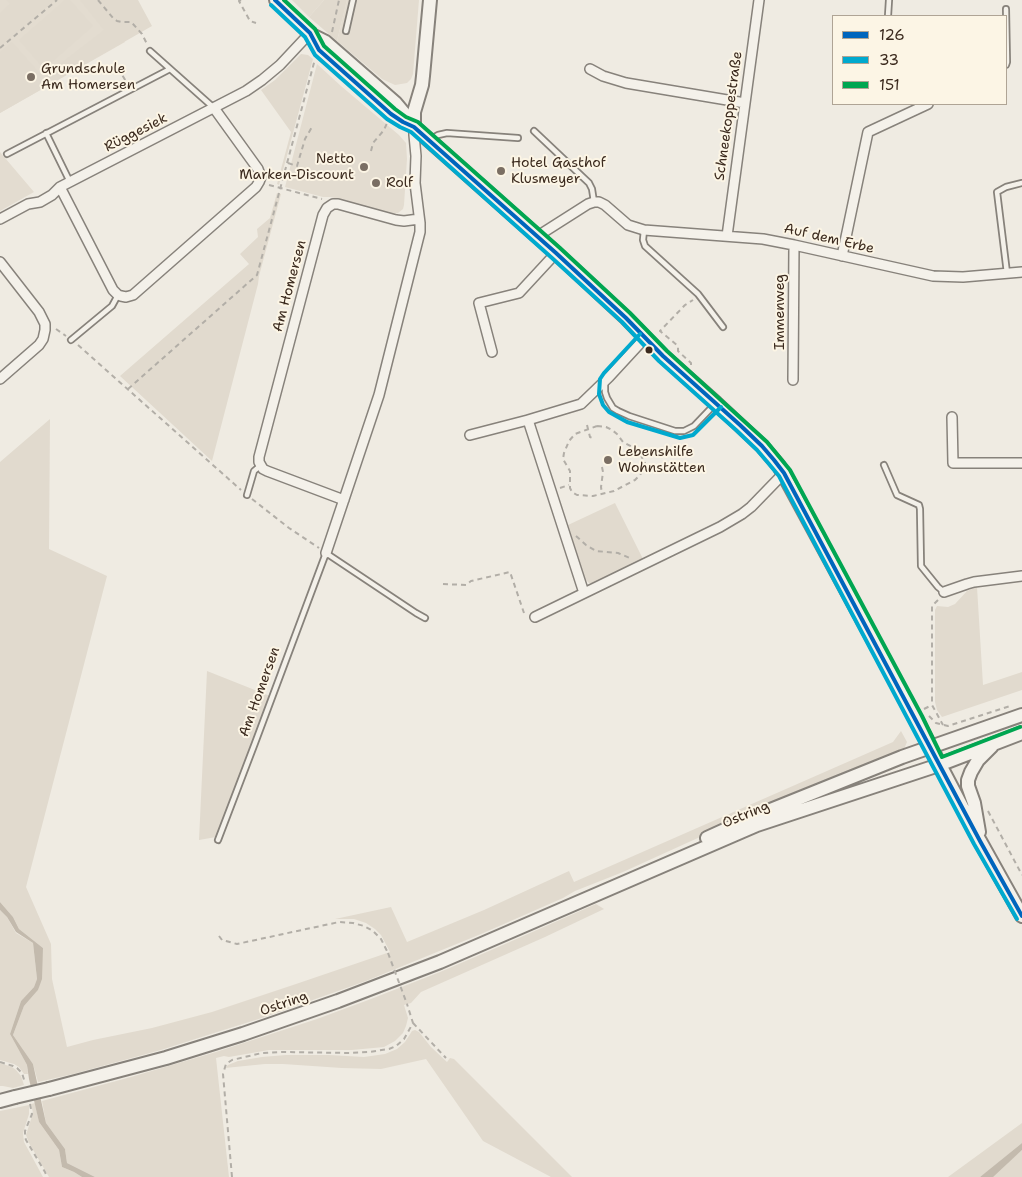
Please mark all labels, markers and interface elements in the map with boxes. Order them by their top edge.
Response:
legend [832,15,1007,105]
text: 126 [879,25,905,45]
street label: Schneekoppestraße [712,50,746,182]
text: 33 [879,50,899,70]
place label: Grundschule Am Homersen [41,61,135,94]
marker: Grundschule Am Homersen [25,71,37,83]
text: 151 [879,75,900,95]
street label: Rüggesiek [102,110,170,156]
place label: Netto Marken-Discount [239,151,354,184]
place label: Hotel Gasthof Klusmeyer [511,155,606,188]
marker: Netto Marken-Discount [358,161,370,173]
marker: Hotel Gasthof Klusmeyer [495,165,507,177]
place label: Rolf [386,175,413,191]
marker: Rolf [370,177,382,189]
street label: Auf dem Erbe [782,220,876,258]
street label: Am Homersen [270,238,310,334]
street label: Immenweg [772,274,788,350]
unlabelled marker [644,345,654,355]
place label: Lebenshilfe Wohnstätten [618,444,705,477]
marker: Lebenshilfe Wohnstätten [602,454,614,466]
street label: Am Homersen [236,645,284,739]
street label: Ostring [720,798,772,832]
street label: Ostring [258,988,310,1020]

